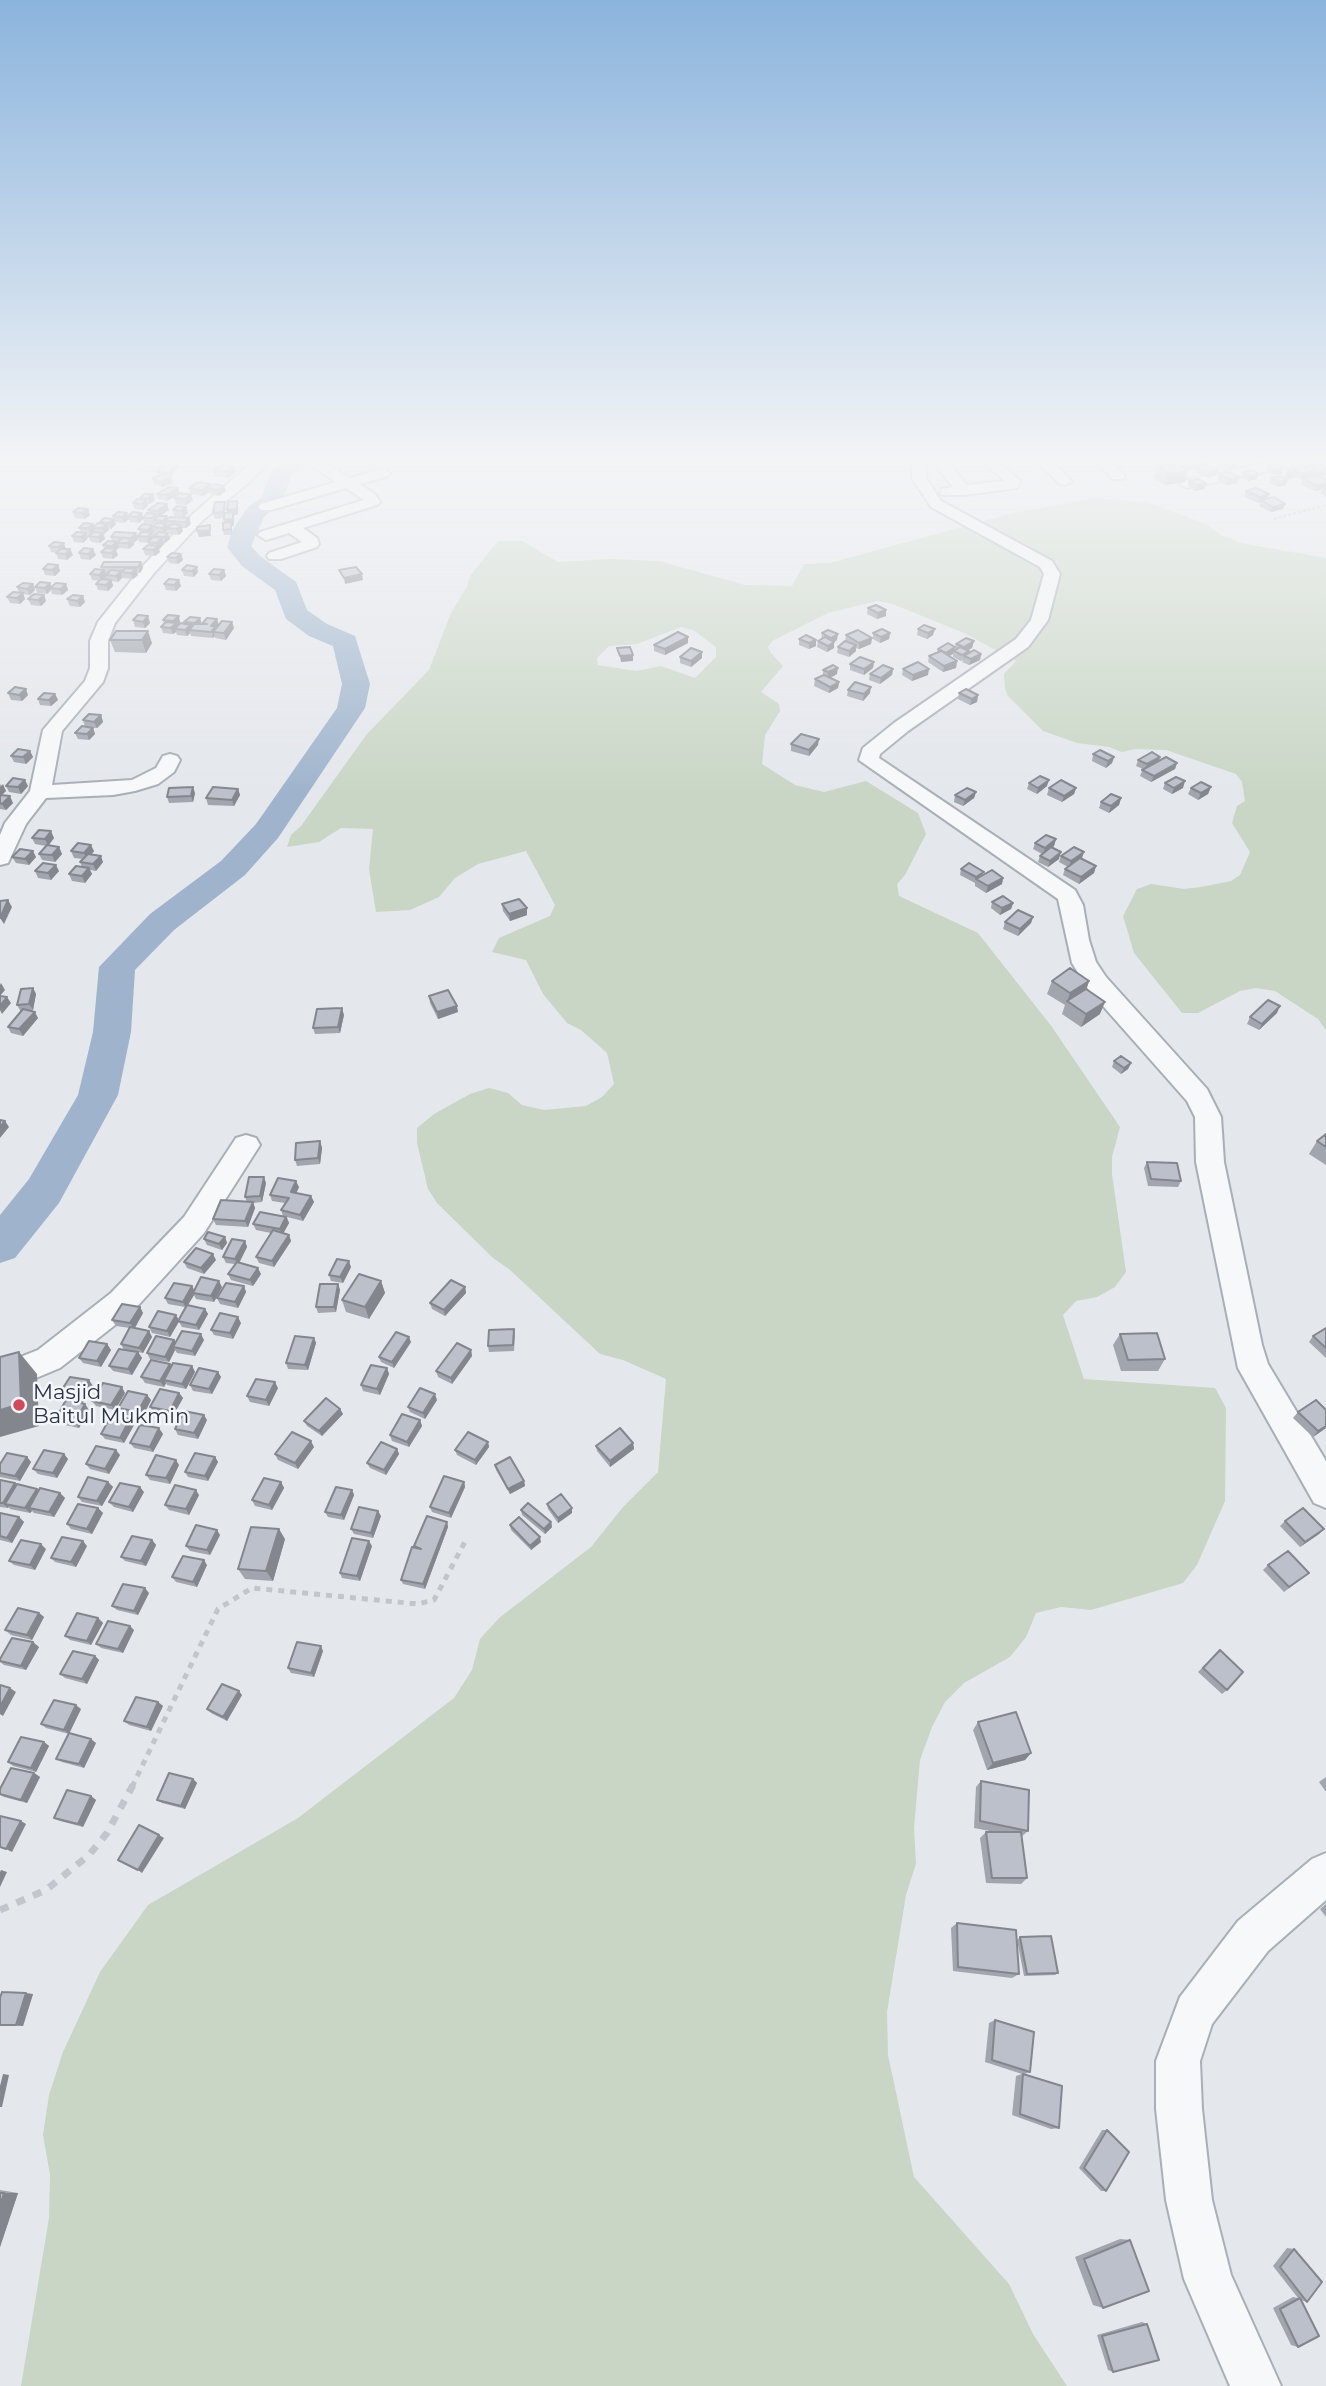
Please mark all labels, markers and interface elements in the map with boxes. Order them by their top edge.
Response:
place label: Masjid Baitul Mukmin [33,1380,189,1430]
marker: Masjid Baitul Mukmin [11,1397,27,1413]

